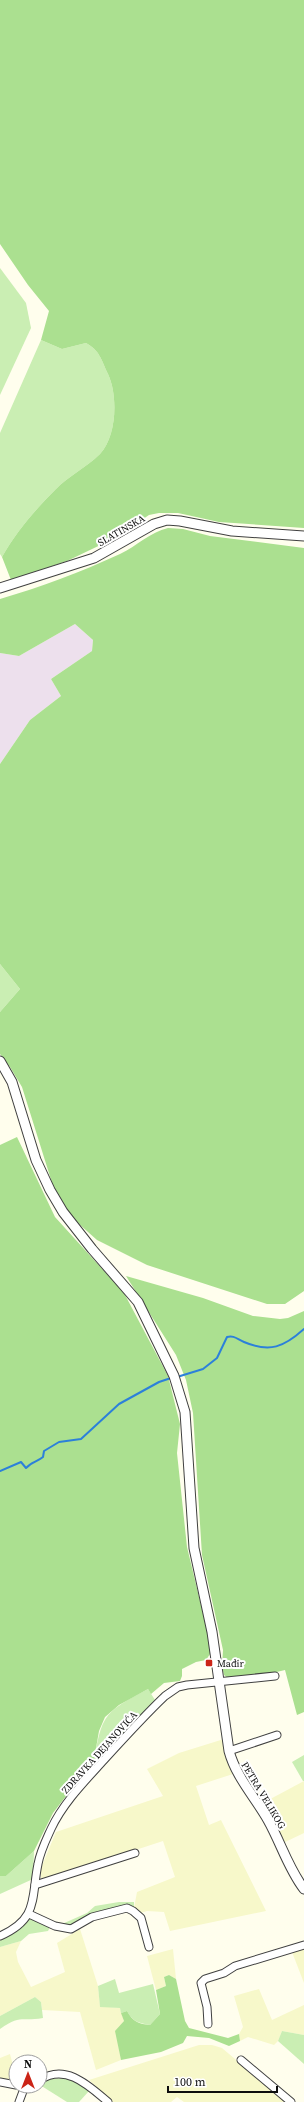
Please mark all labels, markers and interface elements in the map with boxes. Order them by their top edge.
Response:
street label: SLATINSKA [95,512,148,549]
place label: Mađir [217,1657,245,1670]
marker: Mađir [204,1658,214,1668]
street label: ZDRAVKA DEJANOVIĆA [59,1708,140,1796]
street label: PETRA VELIKOG [238,1759,289,1831]
north arrow [8,2054,48,2094]
text: N [24,2057,32,2072]
scale bar [168,2068,277,2094]
text: 100 m [174,2074,206,2090]

